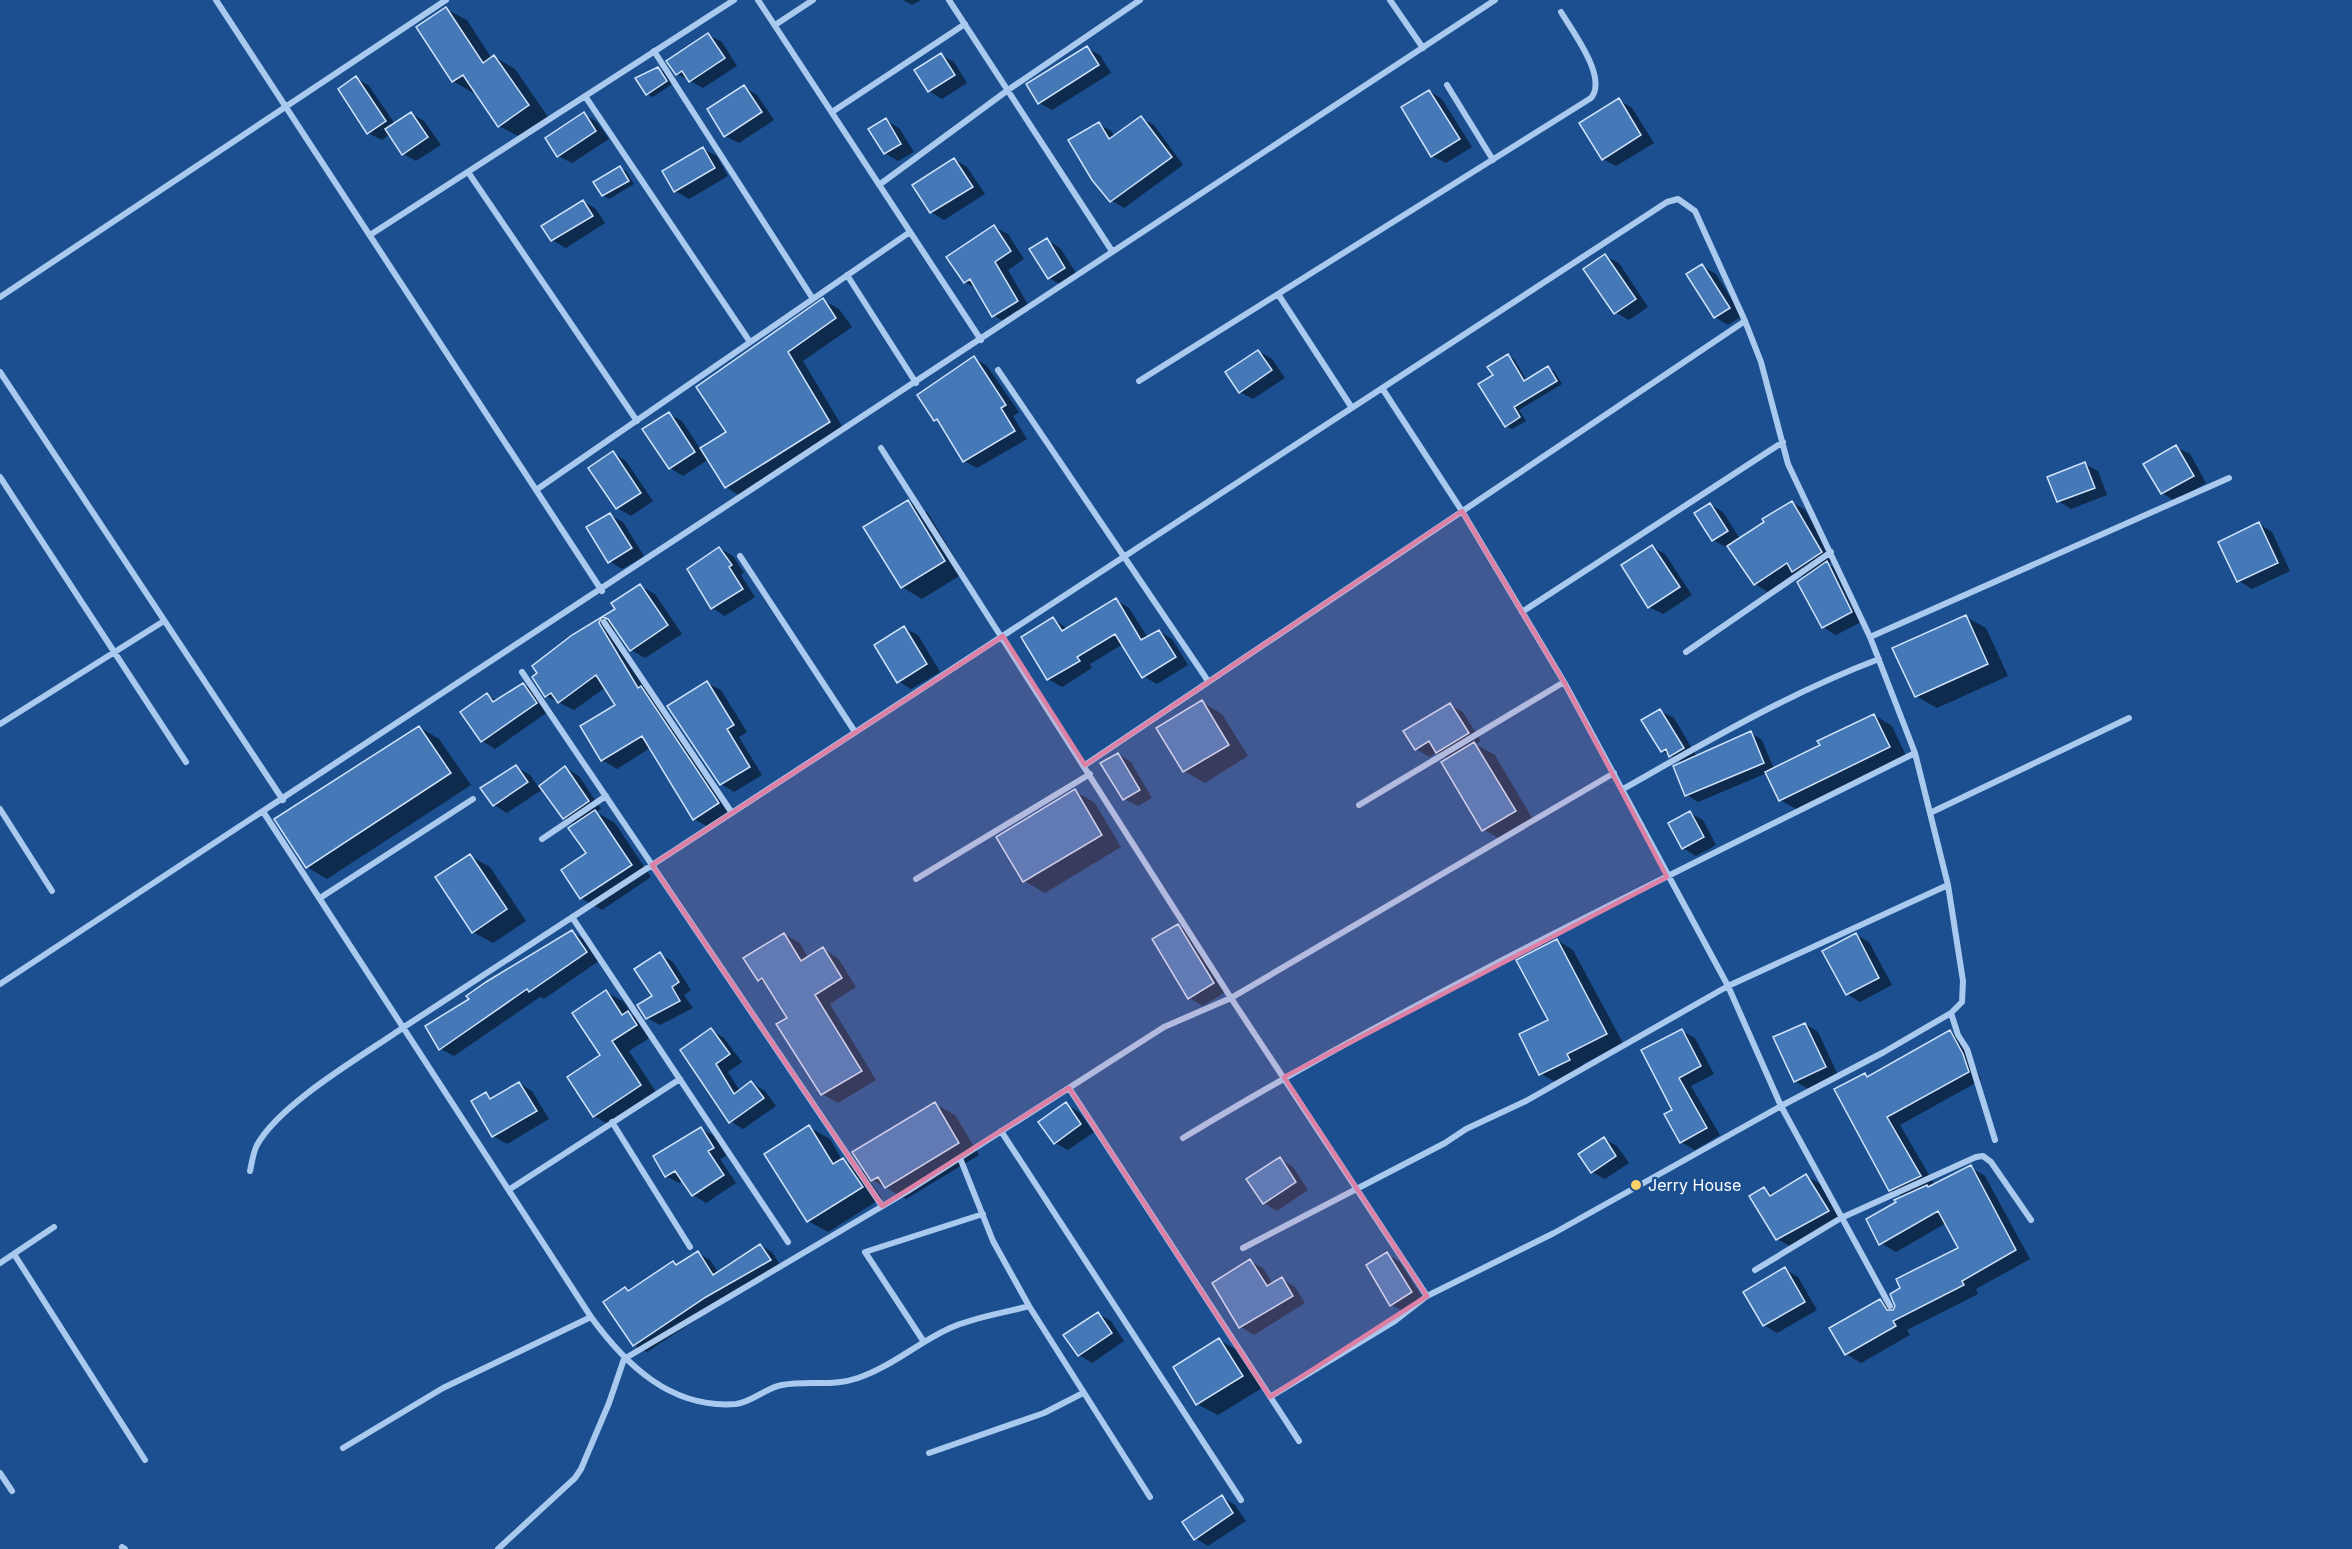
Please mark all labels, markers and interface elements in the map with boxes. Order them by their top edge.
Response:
place label: Jerry House [1648,1175,1741,1195]
marker: Jerry House [1629,1178,1643,1192]

